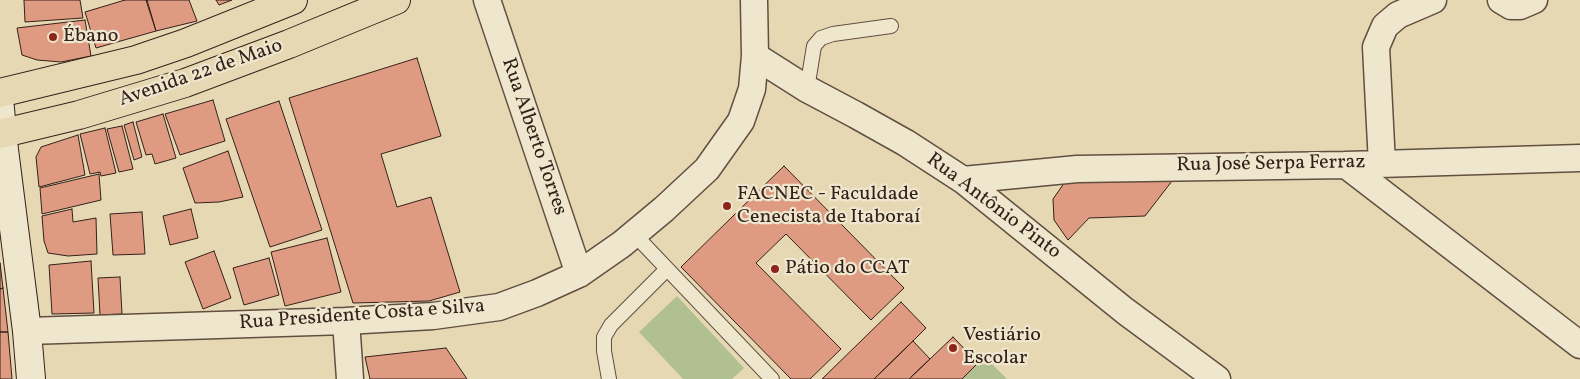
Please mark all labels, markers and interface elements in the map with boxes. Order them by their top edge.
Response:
place label: Ébano [63,25,118,49]
marker: Ébano [47,31,59,43]
street label: Avenida 22 de Maio [116,35,286,113]
street label: Rua Alberto Torres [495,55,571,219]
street label: Rua Antônio Pinto [921,149,1065,265]
street label: Rua José Serpa Ferraz [1176,151,1366,179]
place label: FACNEC - Faculdade Cenecista de Itaboraí [737,183,920,230]
marker: FACNEC - Faculdade Cenecista de Itaboraí [721,200,733,212]
place label: Pátio do CCAT [785,257,910,281]
marker: Pátio do CCAT [769,263,781,275]
street label: Rua Presidente Costa e Silva [238,295,486,337]
place label: Vestiário Escolar [963,324,1041,371]
marker: Vestiário Escolar [947,342,959,354]

